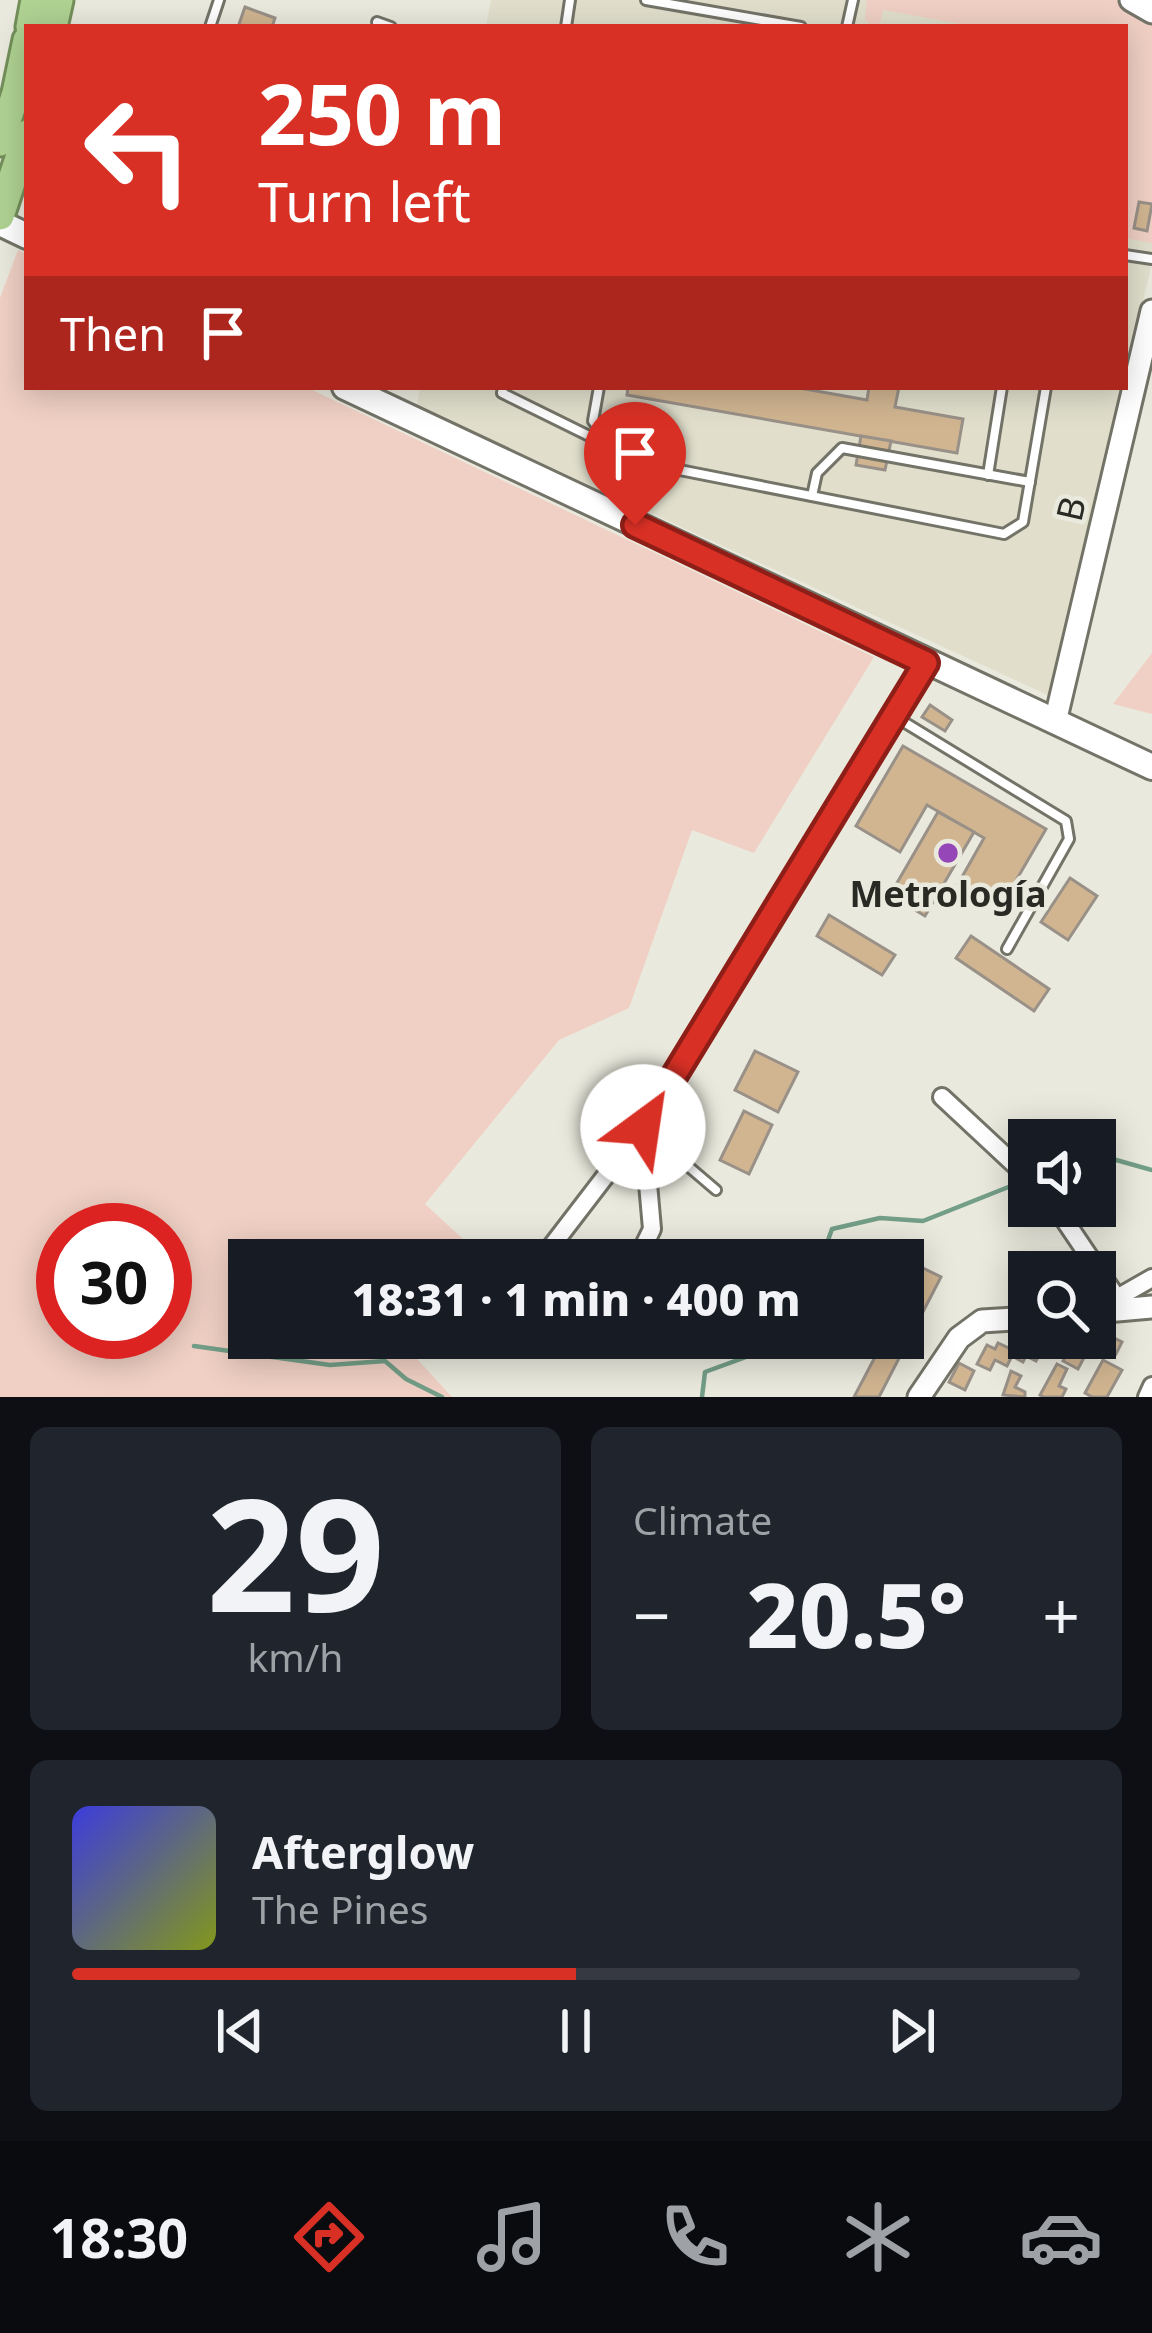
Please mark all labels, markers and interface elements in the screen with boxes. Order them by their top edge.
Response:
text: 250 m [258,55,506,170]
icon: left [60,72,216,228]
text: Turn left [258,164,471,238]
icon: arrive [190,300,256,366]
text: Then [60,303,166,364]
pin [584,402,686,525]
icon: arrive [602,420,668,486]
street label: B [1044,492,1097,526]
marker: Metrología [935,840,961,866]
place label: Metrología [849,869,1047,918]
position arrow [580,1064,706,1190]
map controls [1008,1119,1116,1359]
button: sound [1008,1119,1116,1227]
speed limit sign: 30 [36,1203,192,1359]
button: search [1008,1251,1116,1359]
text: 18:31 · 1 min · 400 m [351,1268,801,1329]
text: 29 [206,1445,385,1658]
text: Climate [633,1493,772,1546]
text: 20.5° [747,1552,966,1674]
text: − [633,1569,671,1659]
text: + [1042,1569,1080,1659]
text: km/h [248,1630,343,1683]
text: Afterglow [252,1821,474,1882]
text: The Pines [252,1882,428,1935]
icon: previous [207,1998,273,2064]
icon: pause [543,1998,609,2064]
icon: next [879,1998,945,2064]
icon: directions [287,2195,371,2279]
icon: music [470,2195,554,2279]
icon: phone [653,2195,737,2279]
icon: climate [836,2195,920,2279]
icon: car [1019,2195,1103,2279]
text: 18:30 [49,2200,188,2274]

